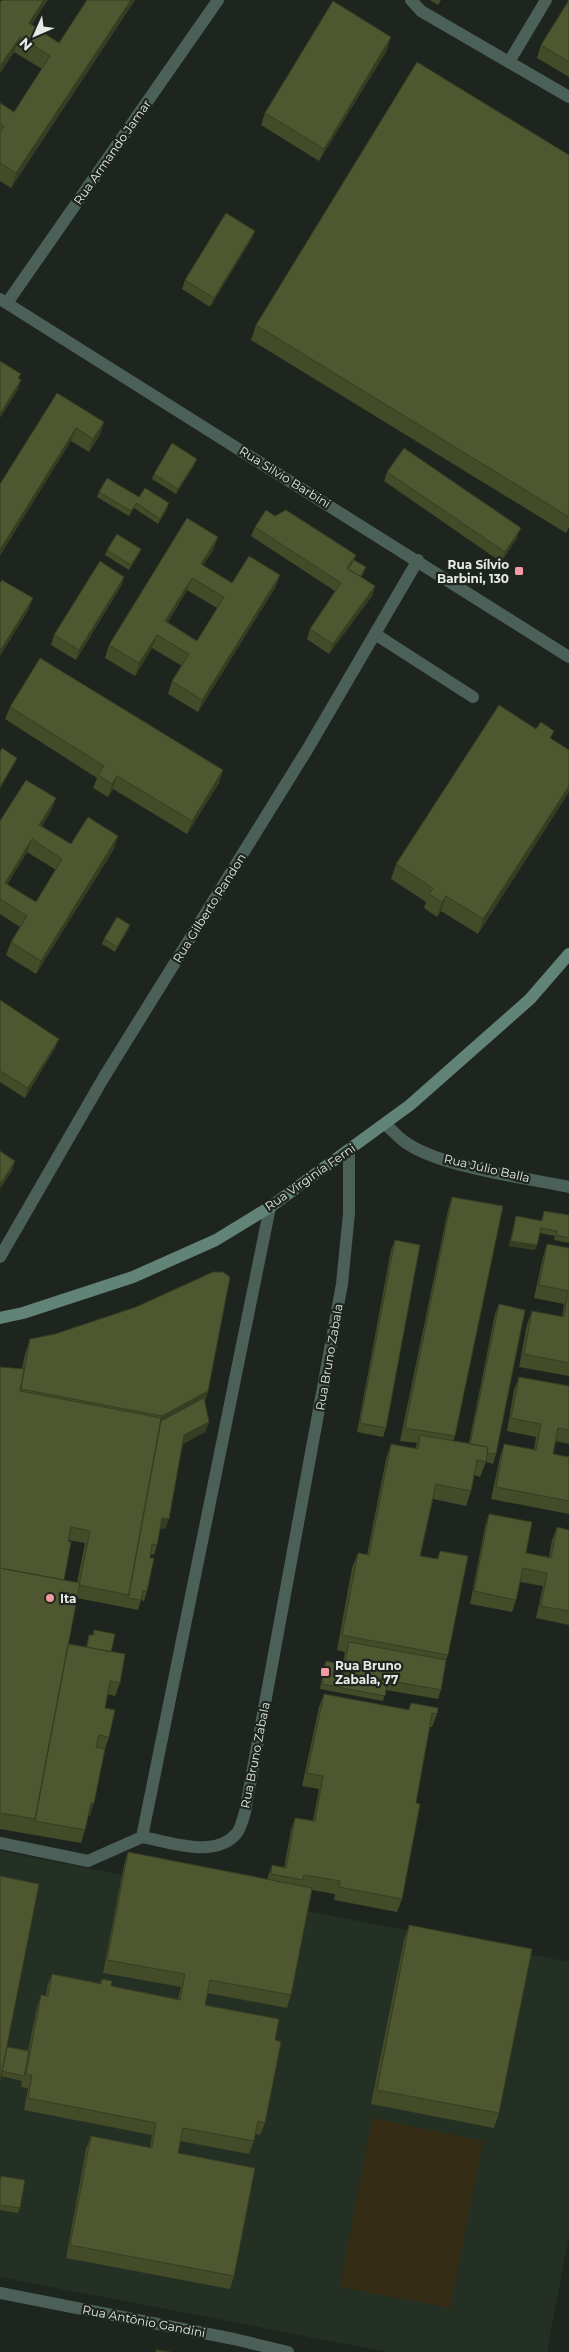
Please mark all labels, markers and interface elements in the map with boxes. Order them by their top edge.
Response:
north arrow [10,10,60,60]
text: N [15,34,36,55]
street label: Rua Armando Jamar [70,96,154,207]
street label: Rua Silvio Barbini [237,443,333,511]
place label: Rua Sílvio Barbini, 130 [437,557,509,586]
marker: Rua Sílvio Barbini, 130 [513,565,525,577]
street label: Rua Gilberto Randon [169,851,249,965]
street label: Rua Virginía Ferni [262,1140,358,1214]
street label: Rua Júlio Balla [443,1151,531,1185]
street label: Rua Bruno Zabala [312,1302,346,1412]
place label: Ita [60,1591,76,1606]
marker: Ita [44,1592,56,1604]
place label: Rua Bruno Zabala, 77 [335,1658,402,1687]
marker: Rua Bruno Zabala, 77 [319,1666,331,1678]
street label: Rua Bruno Zabala [237,1701,273,1809]
street label: Rua Antônio Gandini [81,2302,207,2340]

